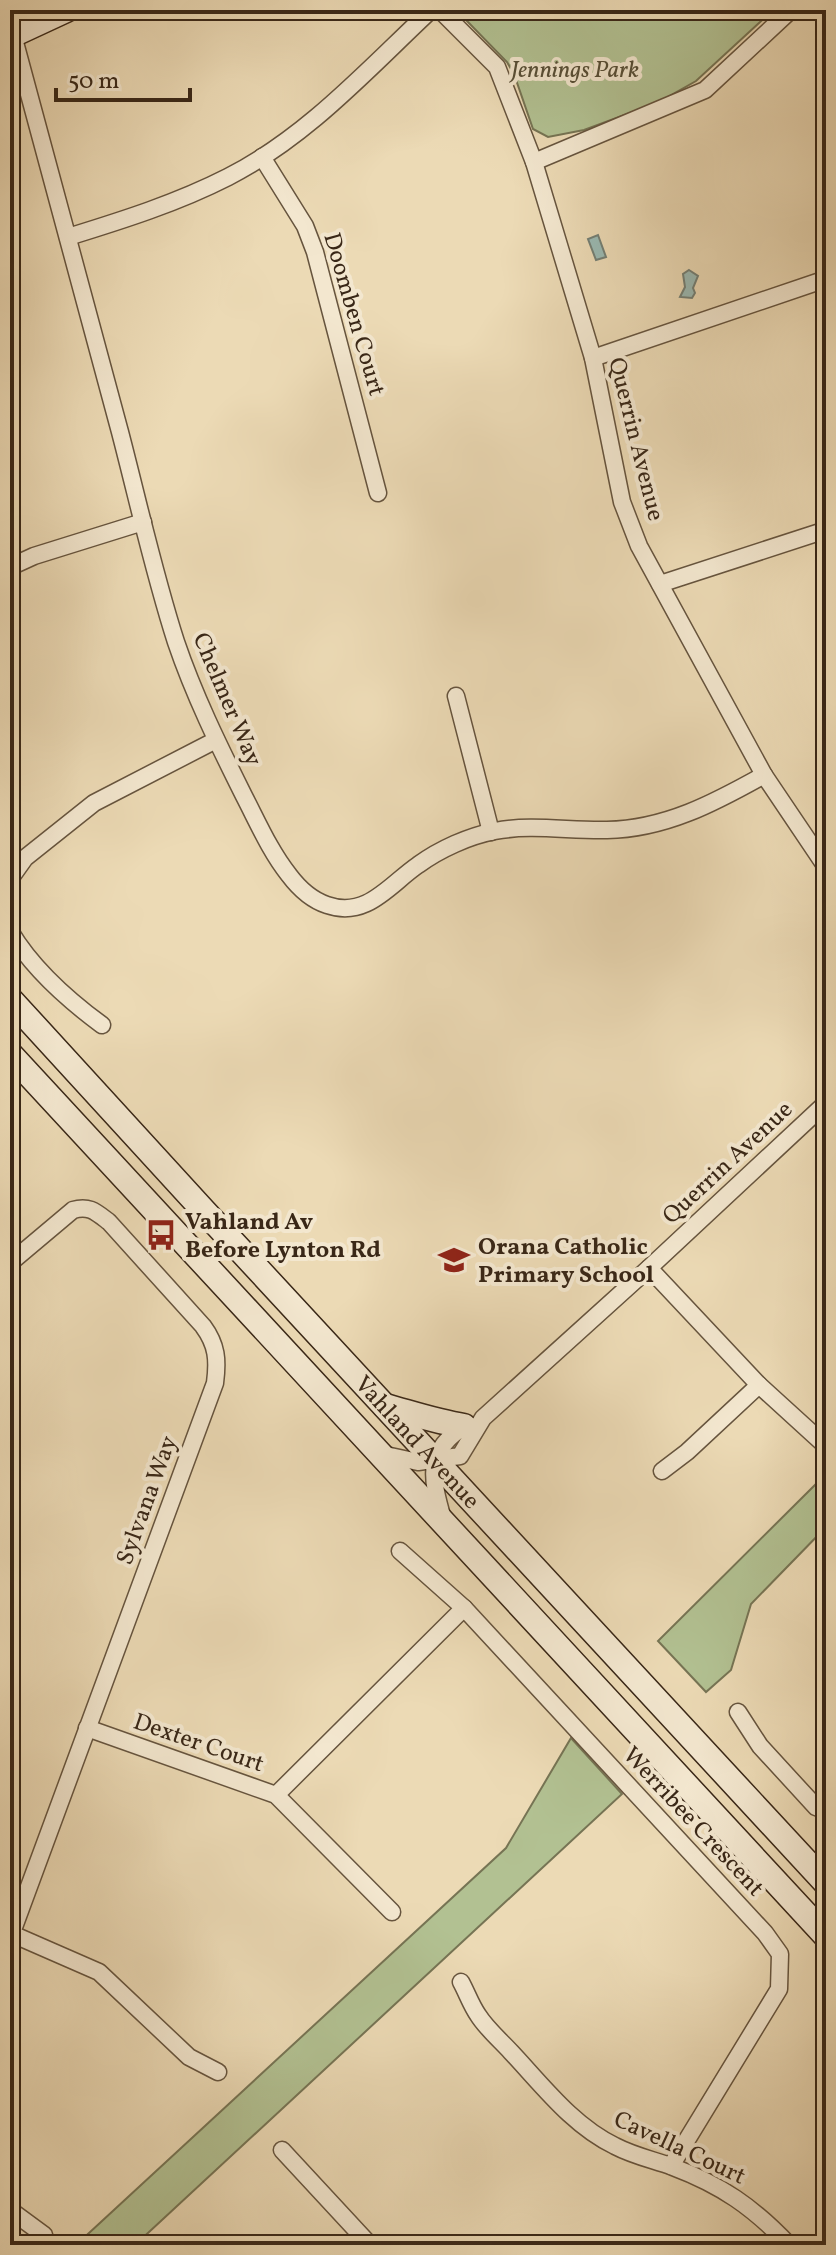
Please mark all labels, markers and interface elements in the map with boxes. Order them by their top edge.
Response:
scale bar [56,52,190,102]
park label: Jennings Park [509,54,639,88]
text: 50 m [68,65,120,99]
street label: Doomben Court [314,229,393,400]
street label: Querrin Avenue [598,354,672,525]
street label: Chelmer Way [183,628,270,772]
street label: Querrin Avenue [656,1094,801,1233]
place label: Vahland Av Before Lynton Rd [185,1206,381,1268]
bus stop icon: Vahland Av Before Lynton Rd [144,1218,178,1252]
place label: Orana Catholic Primary School [478,1231,654,1293]
school or university icon: Orana Catholic Primary School [437,1243,471,1277]
street label: Vahland Avenue [346,1369,487,1518]
street label: Sylvana Way [109,1431,187,1570]
street label: Dexter Court [128,1706,268,1782]
street label: Werribee Crescent [614,1740,771,1905]
street label: Cavella Court [607,2103,751,2194]

